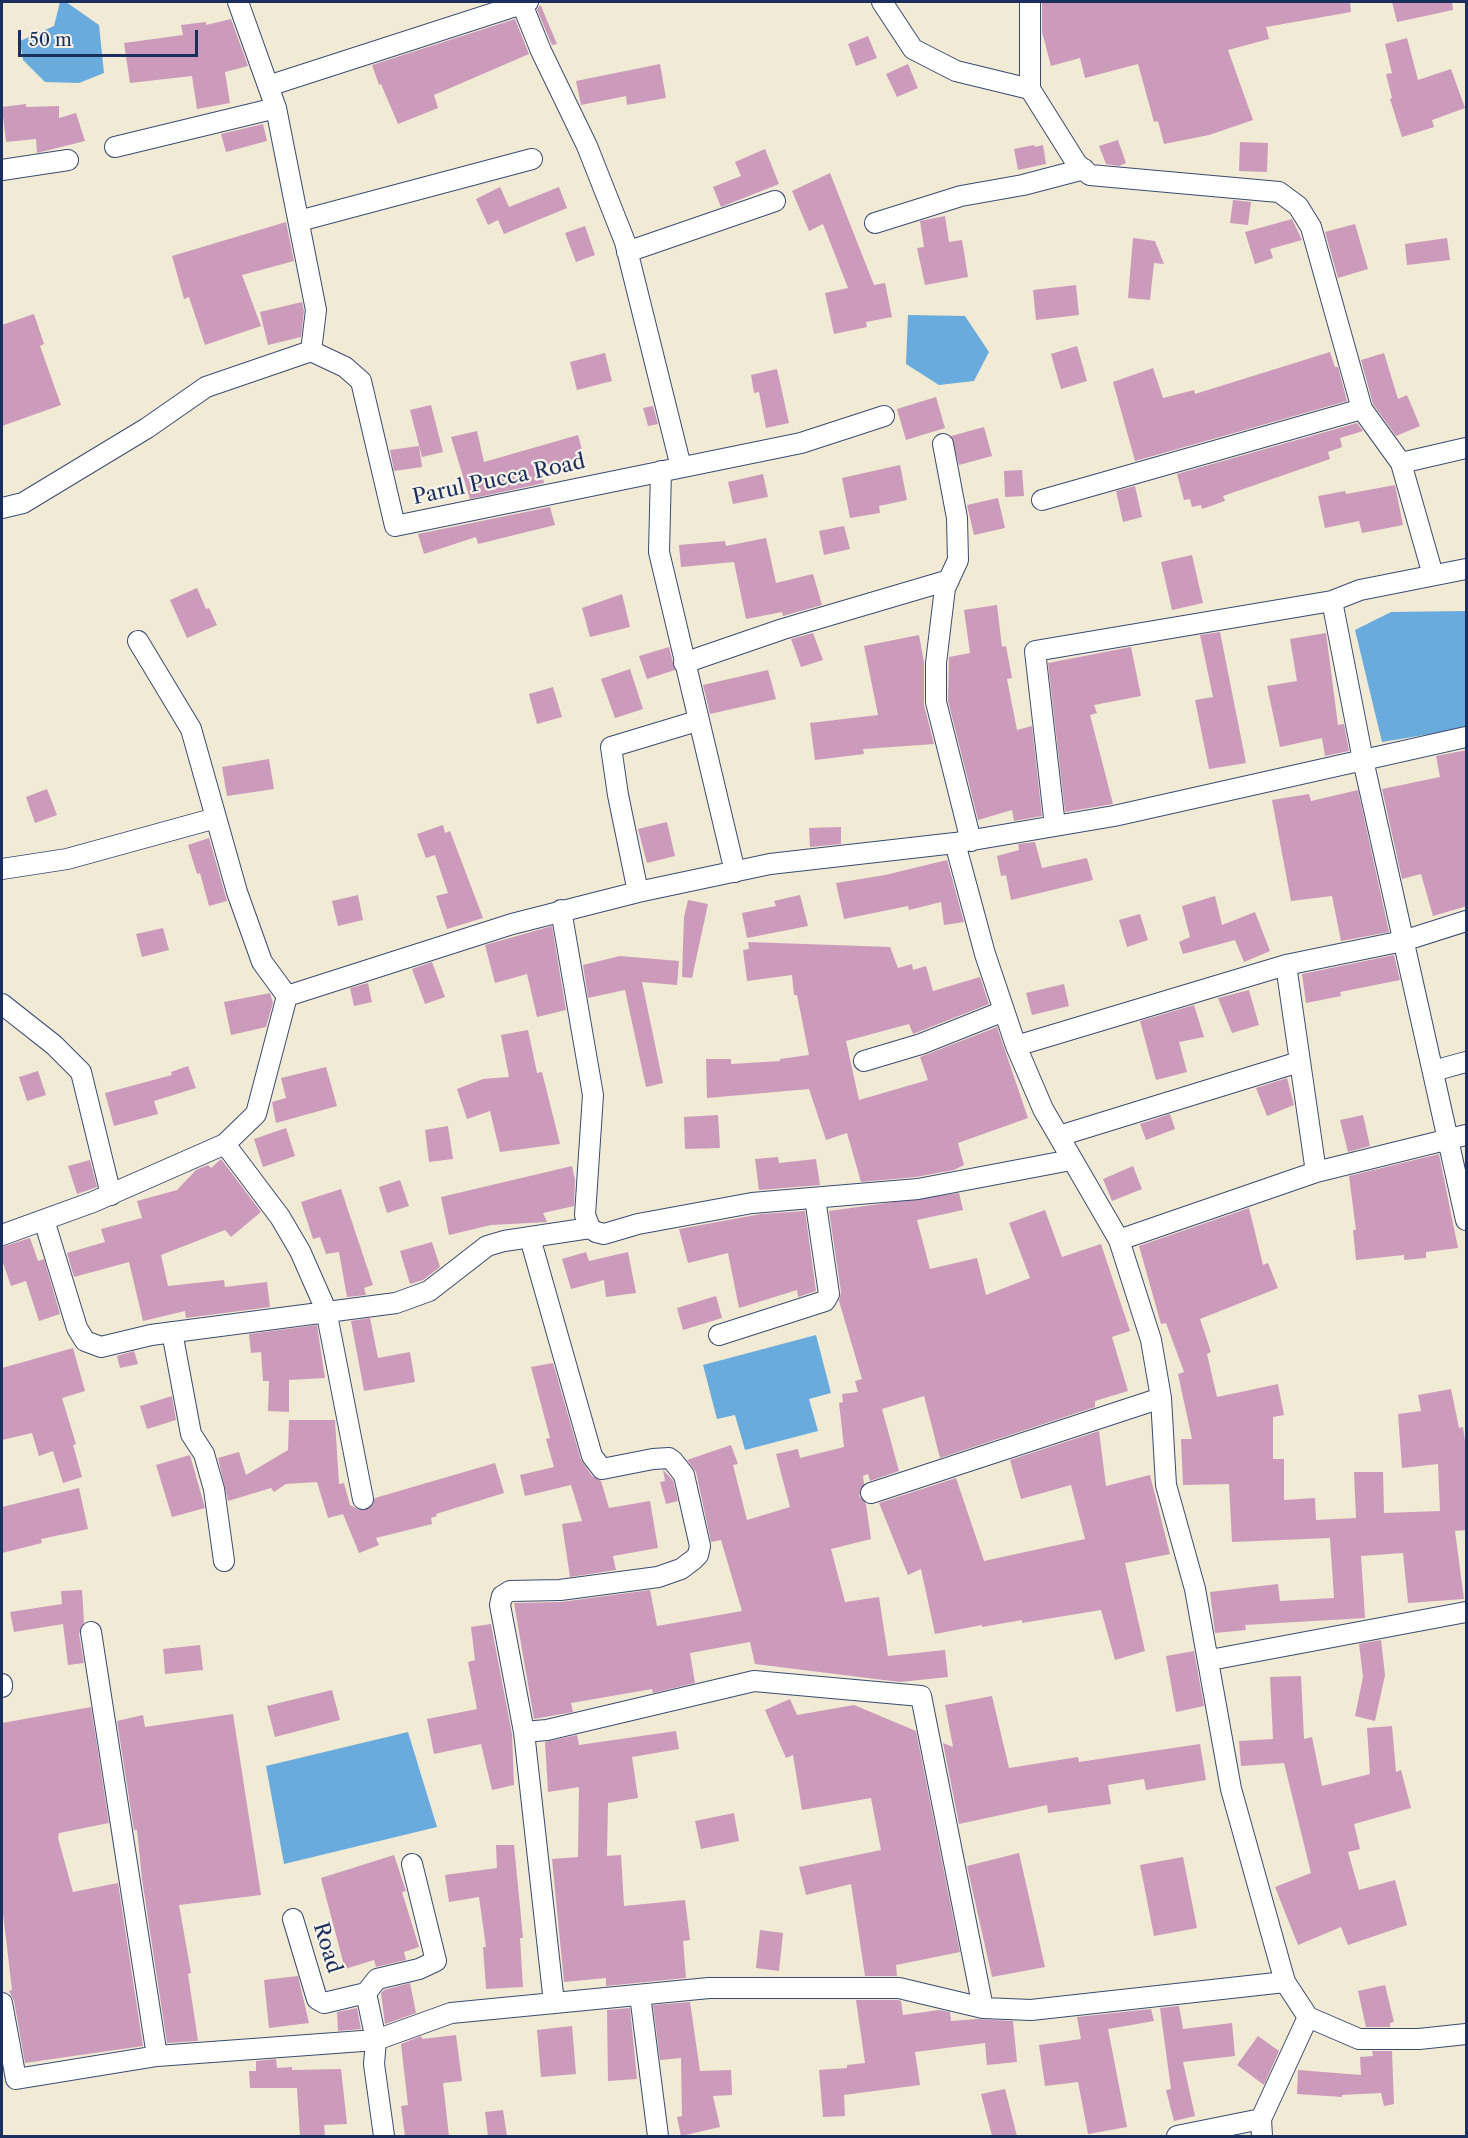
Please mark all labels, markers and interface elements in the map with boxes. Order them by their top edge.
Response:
scale bar [21,18,201,56]
text: 50 m [29,29,72,51]
street label: Parul Pucca Road [410,449,588,511]
street label: Road [307,1919,347,1977]

